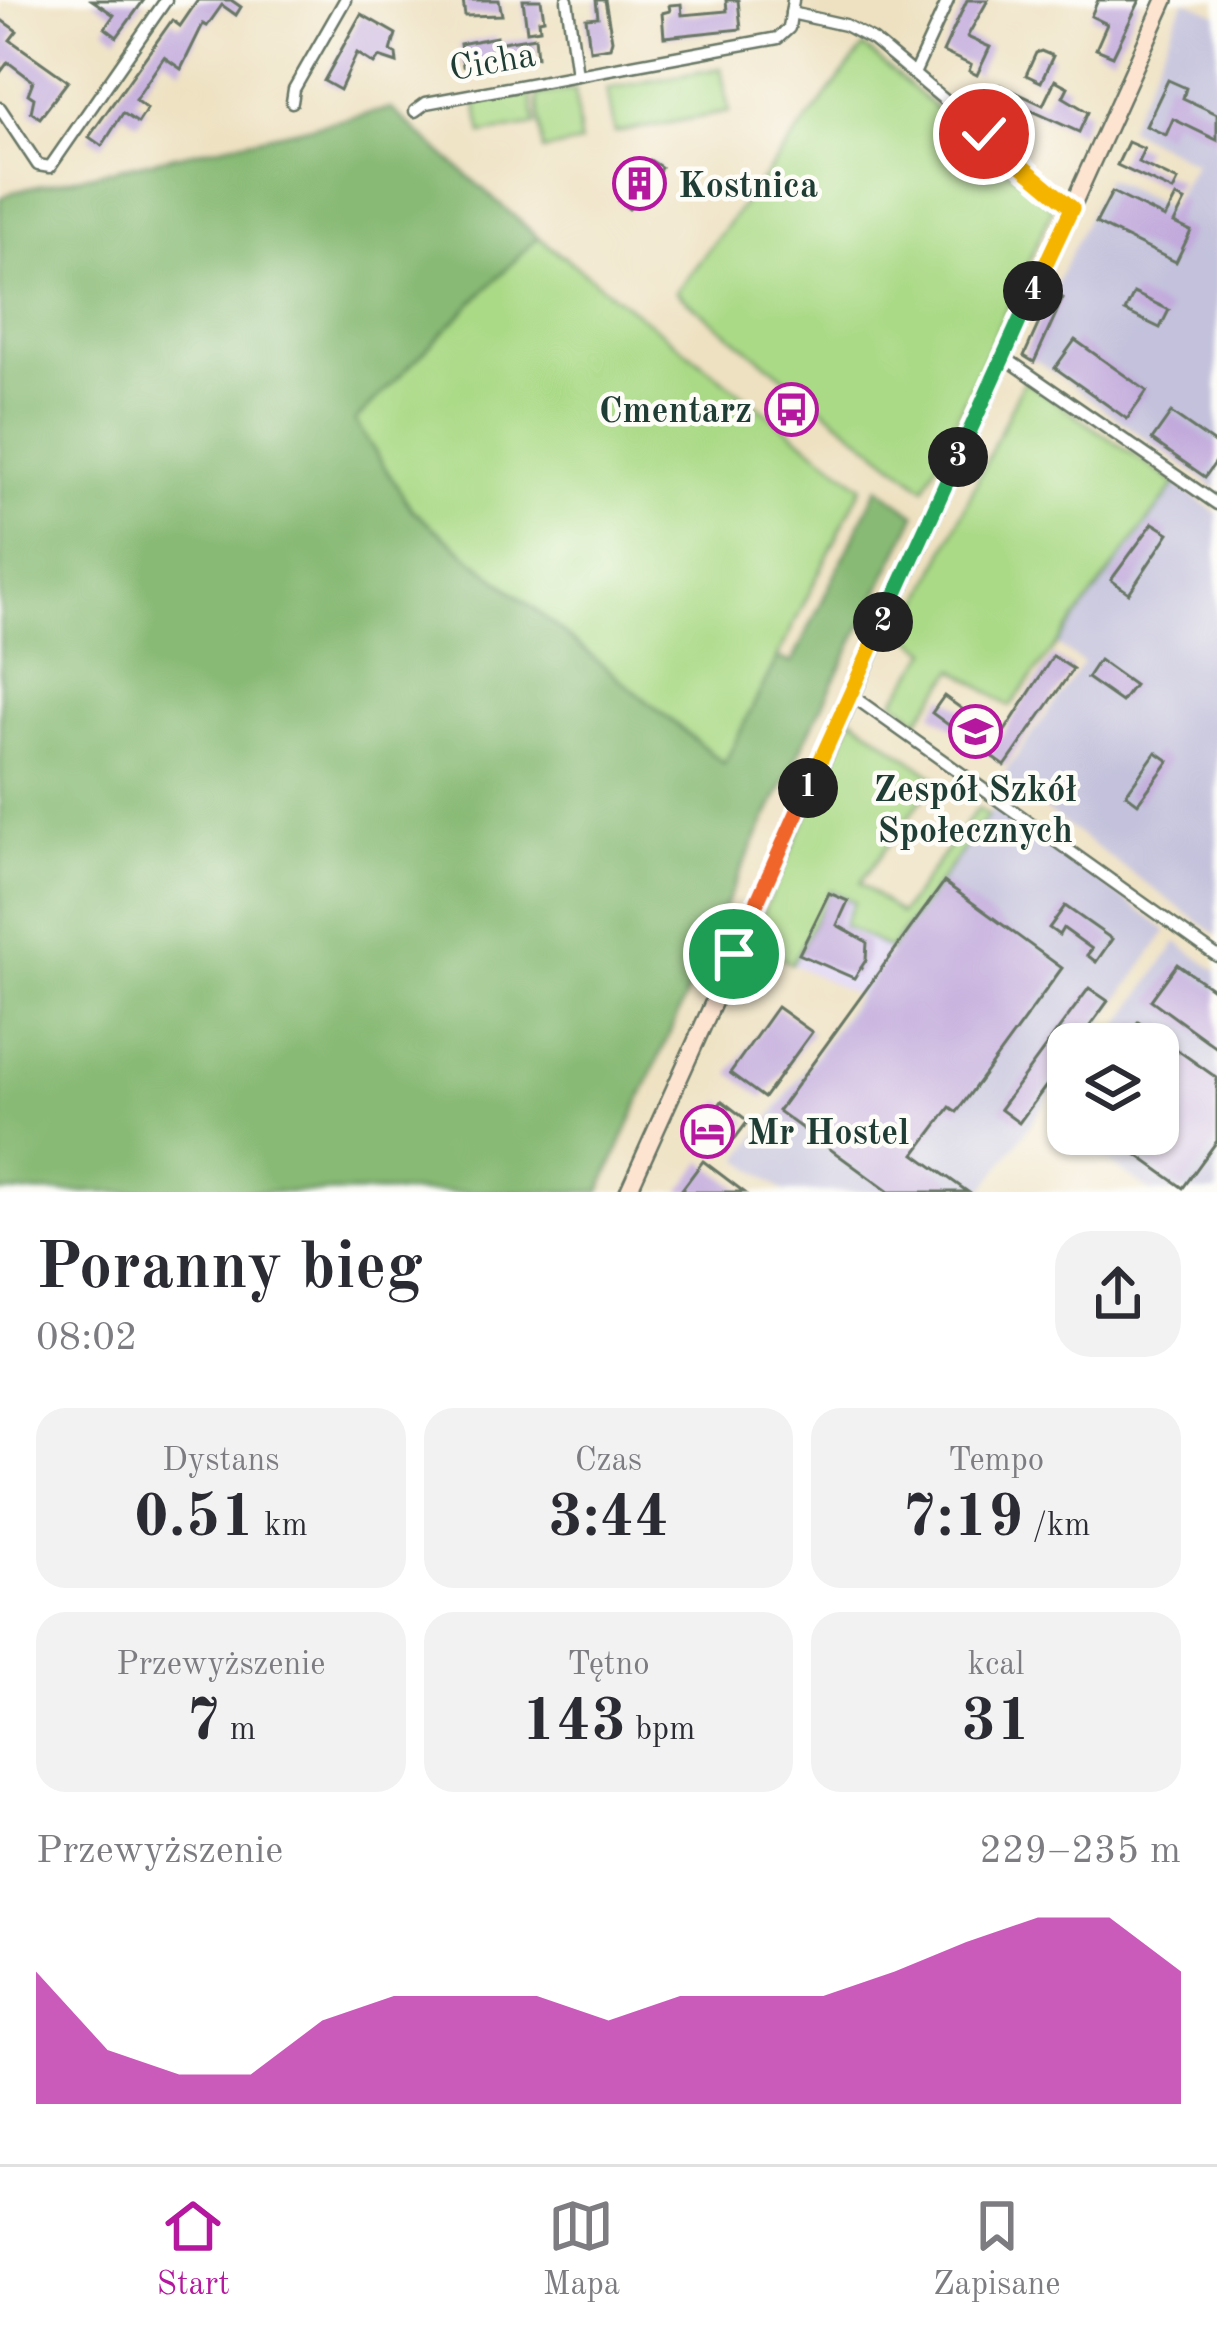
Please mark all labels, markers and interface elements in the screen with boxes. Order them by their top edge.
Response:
street label: Cicha [447,39,539,89]
pin [933,83,1035,185]
icon: check [951,101,1017,167]
building icon: Kostnica [611,156,667,212]
place label: Kostnica [678,170,818,206]
pin: 4 [1003,261,1063,321]
text: 4 [1023,274,1043,307]
bus stop icon: Cmentarz [763,381,819,437]
place label: Cmentarz [599,395,752,431]
pin: 3 [928,427,988,487]
text: 3 [948,440,968,473]
pin: 2 [853,592,913,652]
text: 2 [873,605,893,638]
school or university icon: Zespół Szkół Społecznych [947,704,1003,760]
pin: 1 [778,758,838,818]
text: 1 [798,771,818,804]
place label: Zespół Szkół Społecznych [873,774,1077,851]
pin [683,903,785,1005]
icon: arrive [701,921,767,987]
map controls [1047,1023,1179,1155]
button: layers [1047,1023,1179,1155]
hotel icon: Mr Hostel [680,1103,736,1159]
place label: Mr Hostel [747,1117,909,1153]
button: share [1055,1231,1181,1357]
text: Poranny bieg [36,1237,423,1303]
text: 08:02 [36,1319,137,1358]
text: Dystans [162,1445,280,1478]
text: Czas [575,1445,642,1478]
text: Tempo [948,1445,1044,1478]
text: 0.51 [134,1489,255,1549]
text: 3:44 [548,1489,669,1549]
text: 7:19 [902,1489,1023,1549]
text: km [255,1510,308,1543]
text: /km [1023,1510,1090,1543]
text: Przewyższenie [116,1649,325,1682]
text: Tętno [567,1649,650,1682]
text: kcal [968,1649,1025,1682]
text: 7 [186,1693,221,1753]
text: 143 [522,1693,626,1753]
text: 31 [961,1693,1031,1753]
text: m [221,1714,256,1747]
text: bpm [626,1714,695,1747]
text: Przewyższenie [36,1832,283,1871]
text: 229–235 m [979,1832,1181,1871]
tab: Start [156,2193,230,2306]
tab: Mapa [543,2193,620,2306]
tab: Zapisane [933,2193,1061,2306]

